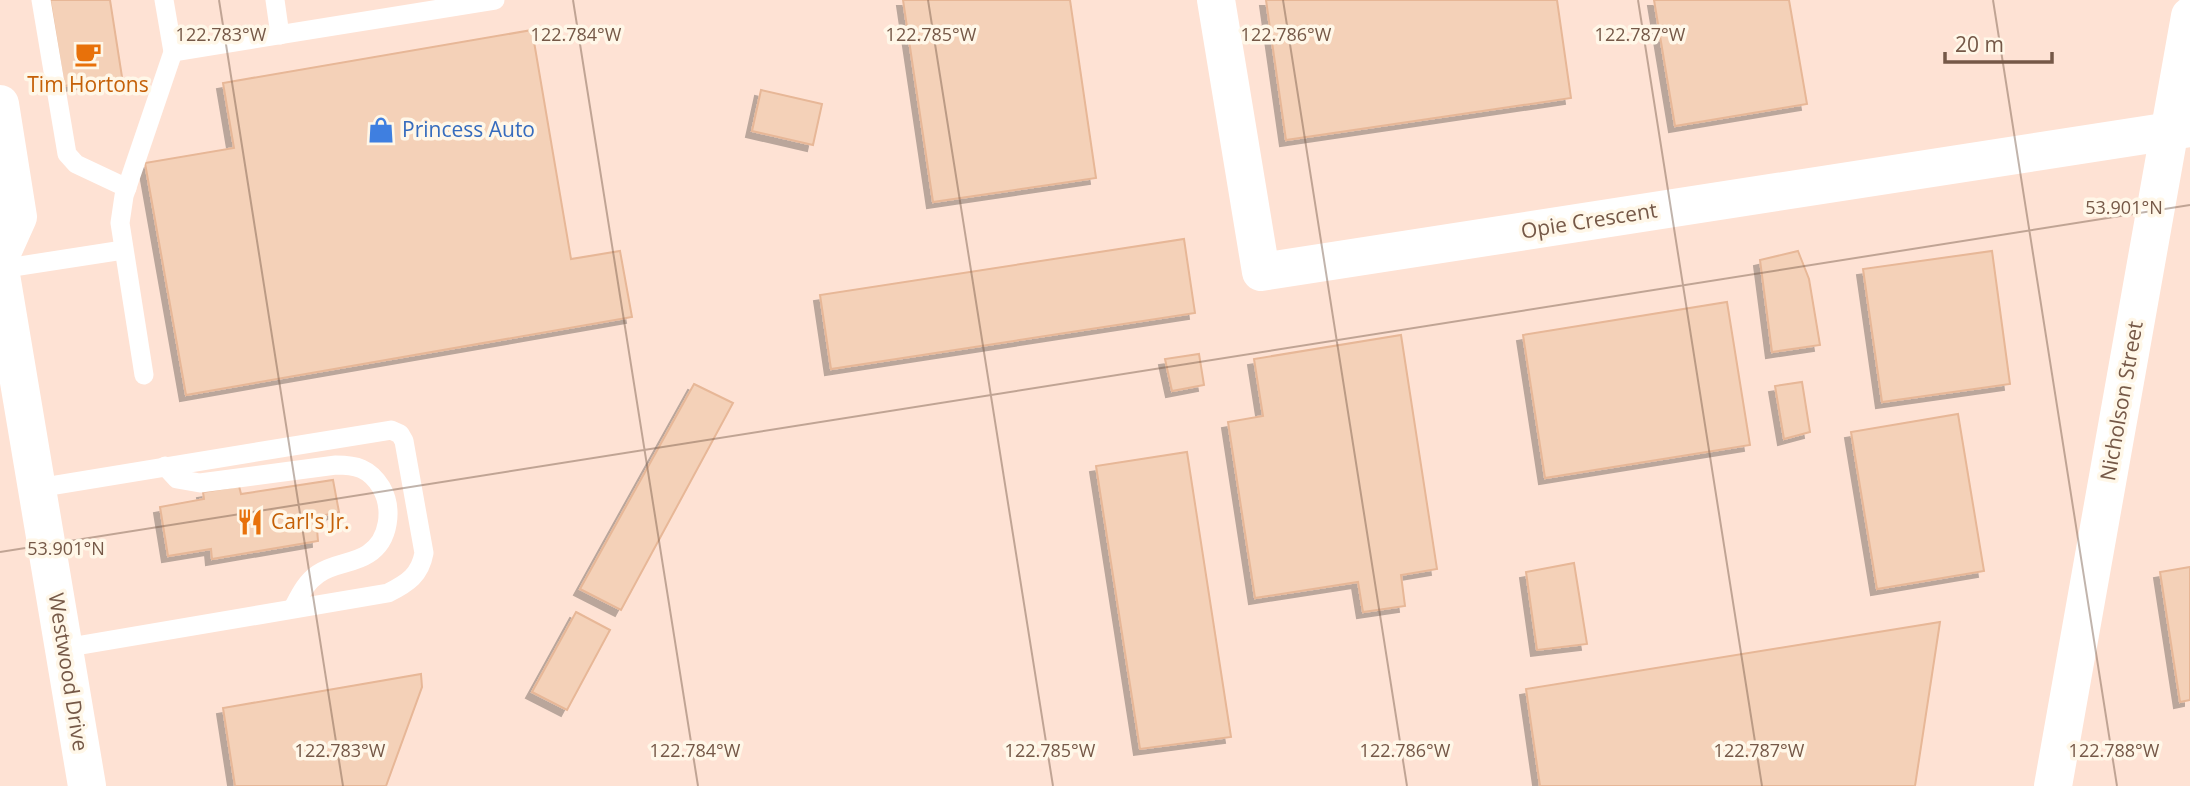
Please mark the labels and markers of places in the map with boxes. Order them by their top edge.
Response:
cafe icon: Tim Hortons [73,39,103,69]
place label: Tim Hortons [27,70,149,98]
shop icon: Princess Auto [366,115,396,145]
place label: Princess Auto [402,115,535,143]
restaurant icon: Carl's Jr. [235,507,265,537]
place label: Carl's Jr. [271,507,350,535]

